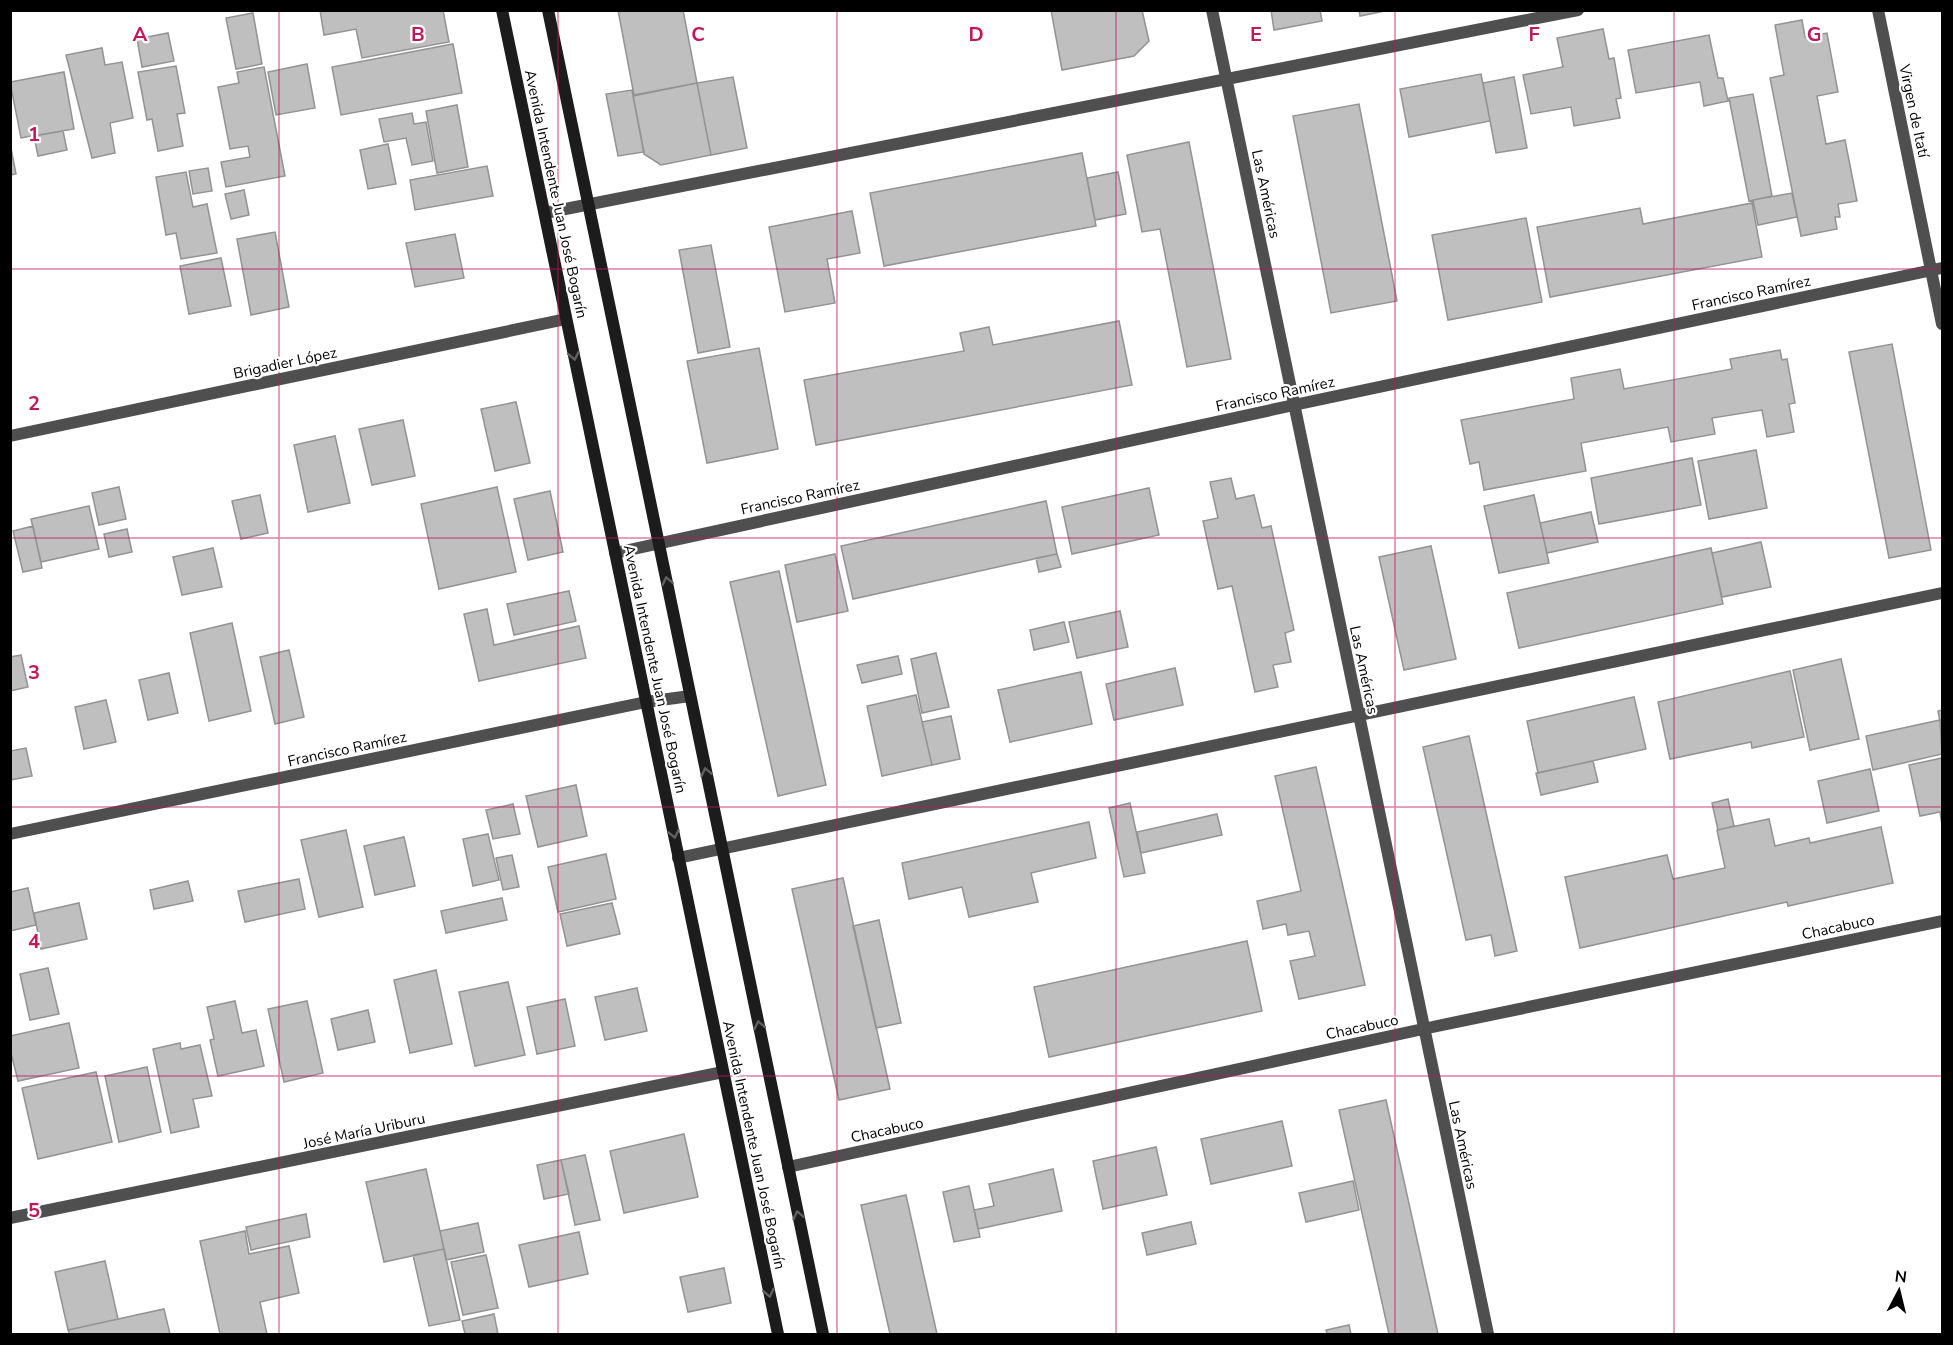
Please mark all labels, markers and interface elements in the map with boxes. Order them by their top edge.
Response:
text: A [133,21,148,48]
text: B [411,21,425,48]
text: C [691,21,705,48]
text: D [968,21,984,48]
text: E [1250,21,1262,48]
text: F [1528,21,1540,48]
text: G [1807,21,1821,48]
street label: Virgen de Itatí [1894,62,1934,161]
street label: Avenida Intendente Juan José Bogarín [520,68,592,320]
text: 1 [28,121,40,148]
street label: Las Américas [1247,148,1285,240]
street label: Francisco Ramírez [1690,271,1812,315]
street label: Brigadier López [231,342,339,384]
one-way arrow [567,350,580,360]
street label: Francisco Ramírez [1214,372,1336,416]
text: 2 [28,390,40,417]
street label: Francisco Ramírez [739,475,861,519]
street label: Avenida Intendente Juan José Bogarín [619,543,691,795]
one-way arrow [661,576,674,586]
street label: Las Américas [1345,624,1383,716]
text: 3 [28,659,40,686]
street label: Francisco Ramírez [286,727,408,771]
one-way arrow [700,767,713,777]
one-way arrow [666,829,679,839]
street label: Chacabuco [1800,910,1876,944]
text: 4 [28,928,40,955]
street label: Chacabuco [1324,1010,1400,1044]
street label: Avenida Intendente Juan José Bogarín [718,1019,790,1271]
one-way arrow [753,1020,766,1030]
street label: Las Américas [1444,1099,1482,1191]
street label: José María Uriburu [300,1108,427,1154]
street label: Chacabuco [849,1113,925,1147]
text: 5 [28,1197,40,1224]
one-way arrow [792,1211,805,1221]
north arrow [1869,1261,1929,1321]
text: N [1893,1265,1908,1289]
one-way arrow [762,1287,775,1297]

